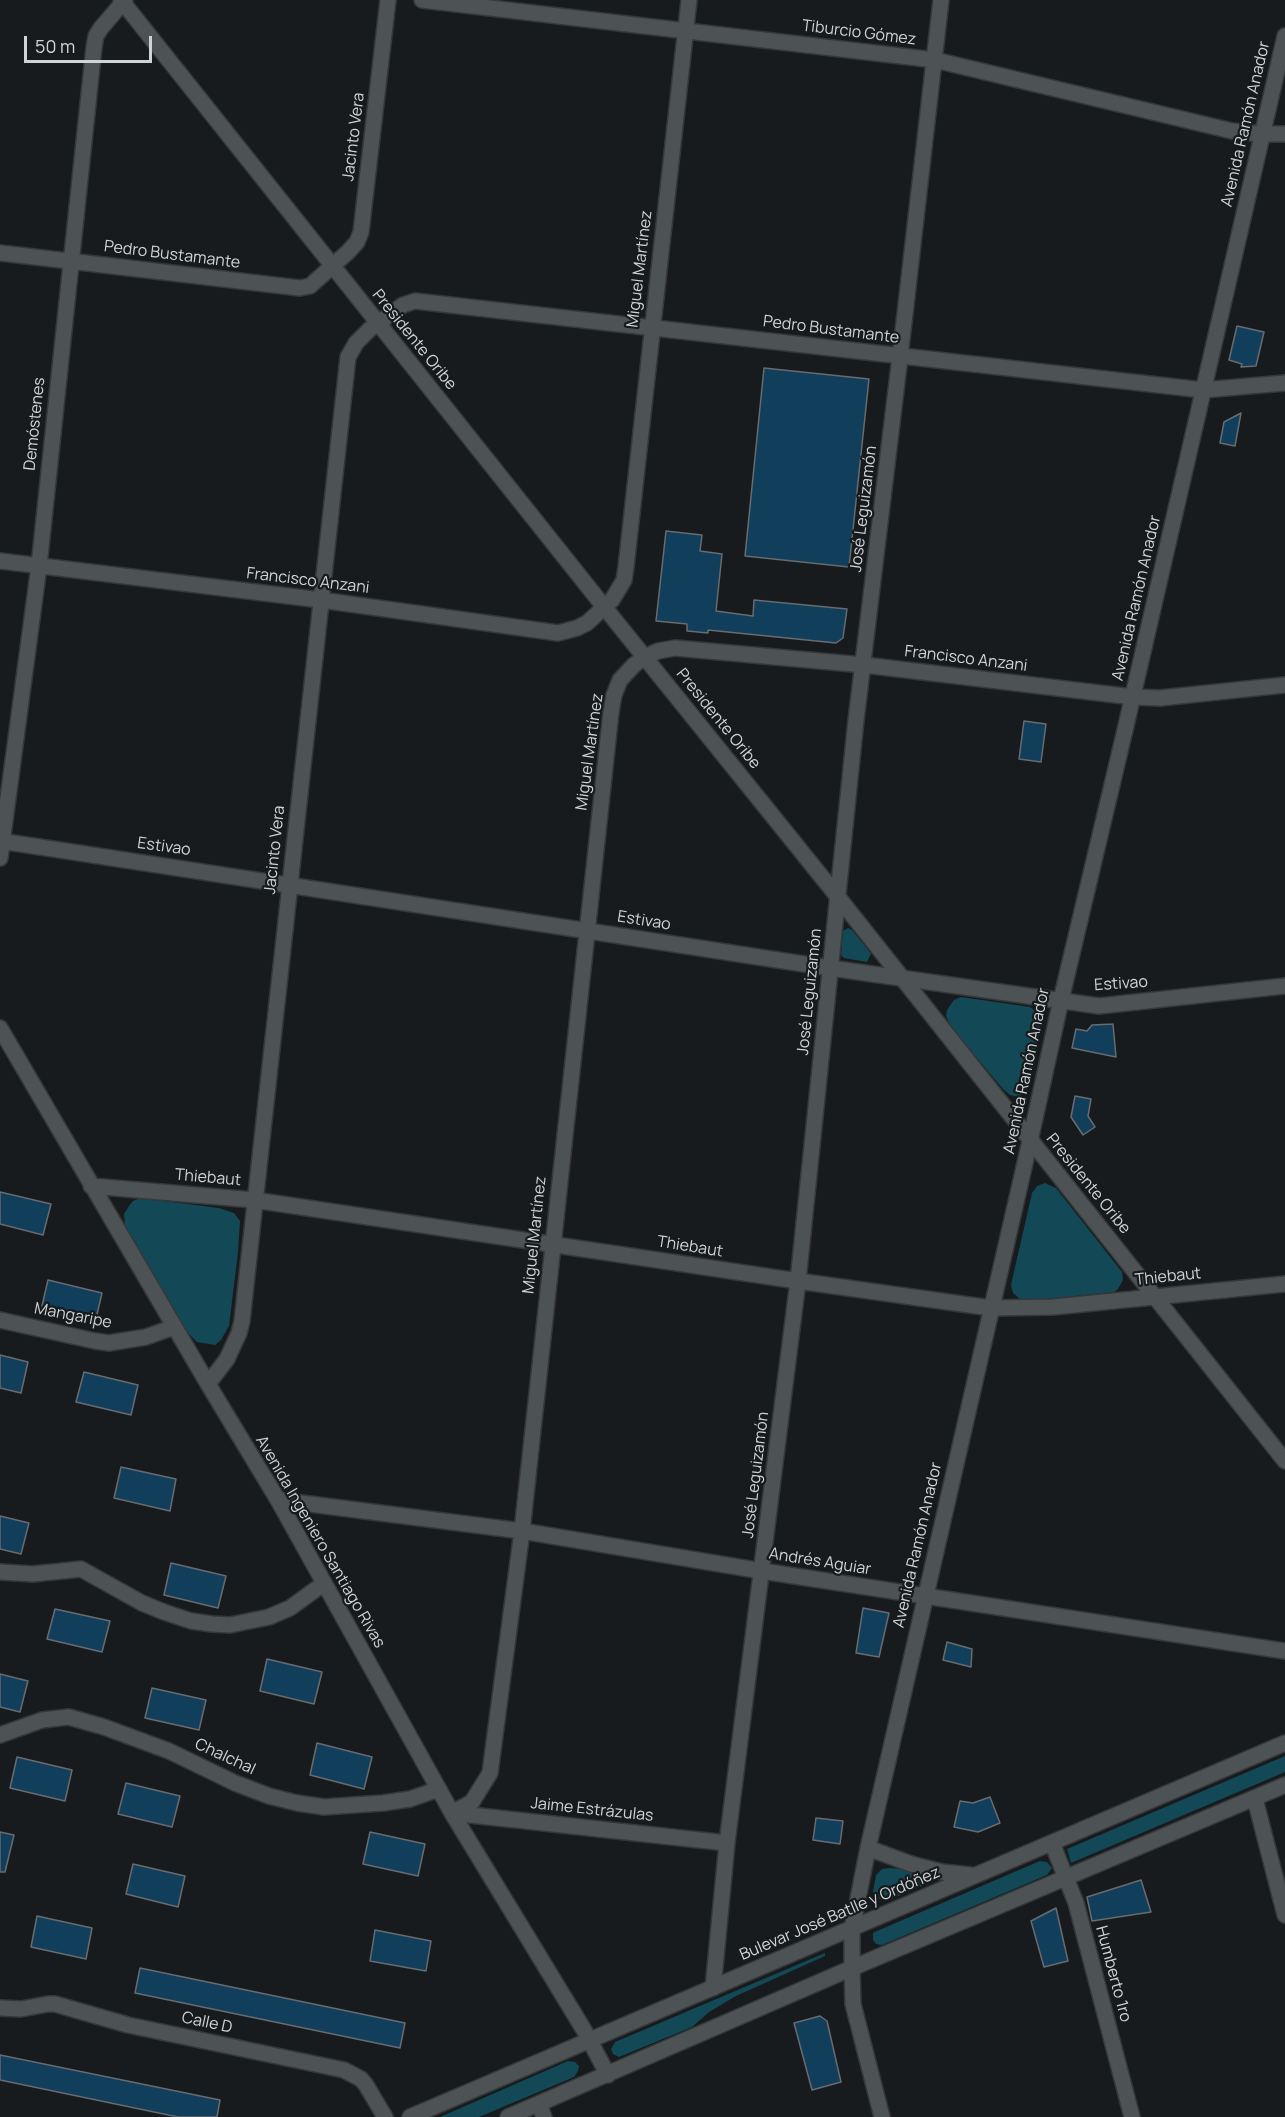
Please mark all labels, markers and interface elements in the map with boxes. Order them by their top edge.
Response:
street label: Tiburcio Gómez [801,16,917,50]
scale bar [27,24,154,62]
text: 50 m [35,34,75,58]
street label: Avenida Ramón Anador [1218,39,1274,209]
street label: Jacinto Vera [339,92,369,182]
street label: Miguel Martínez [623,209,657,329]
street label: Pedro Bustamante [103,237,241,273]
street label: Presidente Oribe [368,286,460,394]
street label: Pedro Bustamante [762,312,900,348]
street label: Demóstenes [21,376,49,472]
street label: José Leguizamón [847,445,881,573]
street label: Avenida Ramón Anador [1109,513,1165,683]
street label: Francisco Anzani [245,564,371,598]
street label: Francisco Anzani [903,642,1029,676]
street label: Presidente Oribe [672,665,764,773]
street label: Miguel Martínez [572,692,608,812]
street label: Jacinto Vera [261,805,289,895]
street label: Estivao [136,834,192,860]
street label: Estivao [616,907,672,935]
street label: José Leguizamón [794,928,826,1056]
street label: Estivao [1094,973,1148,995]
street label: Avenida Ramón Anador [1000,986,1054,1156]
street label: Presidente Oribe [1042,1130,1134,1238]
street label: Thiebaut [174,1166,242,1190]
street label: Miguel Martínez [519,1175,551,1295]
street label: Thiebaut [656,1232,724,1262]
street label: Thiebaut [1134,1264,1202,1290]
street label: Mangaripe [33,1299,113,1333]
street label: José Leguizamón [739,1411,773,1539]
street label: Avenida Ingeniero Santiago Rivas [251,1432,389,1652]
street label: Avenida Ramón Anador [890,1460,946,1630]
street label: Andrés Aguiar [767,1544,873,1580]
street label: Chalchal [192,1735,258,1779]
street label: Jaime Estrázulas [530,1794,654,1826]
street label: Bulevar José Batlle y Ordóñez [737,1863,943,1965]
street label: Humberto 1ro [1091,1924,1135,2024]
street label: Calle D [180,2008,234,2038]

